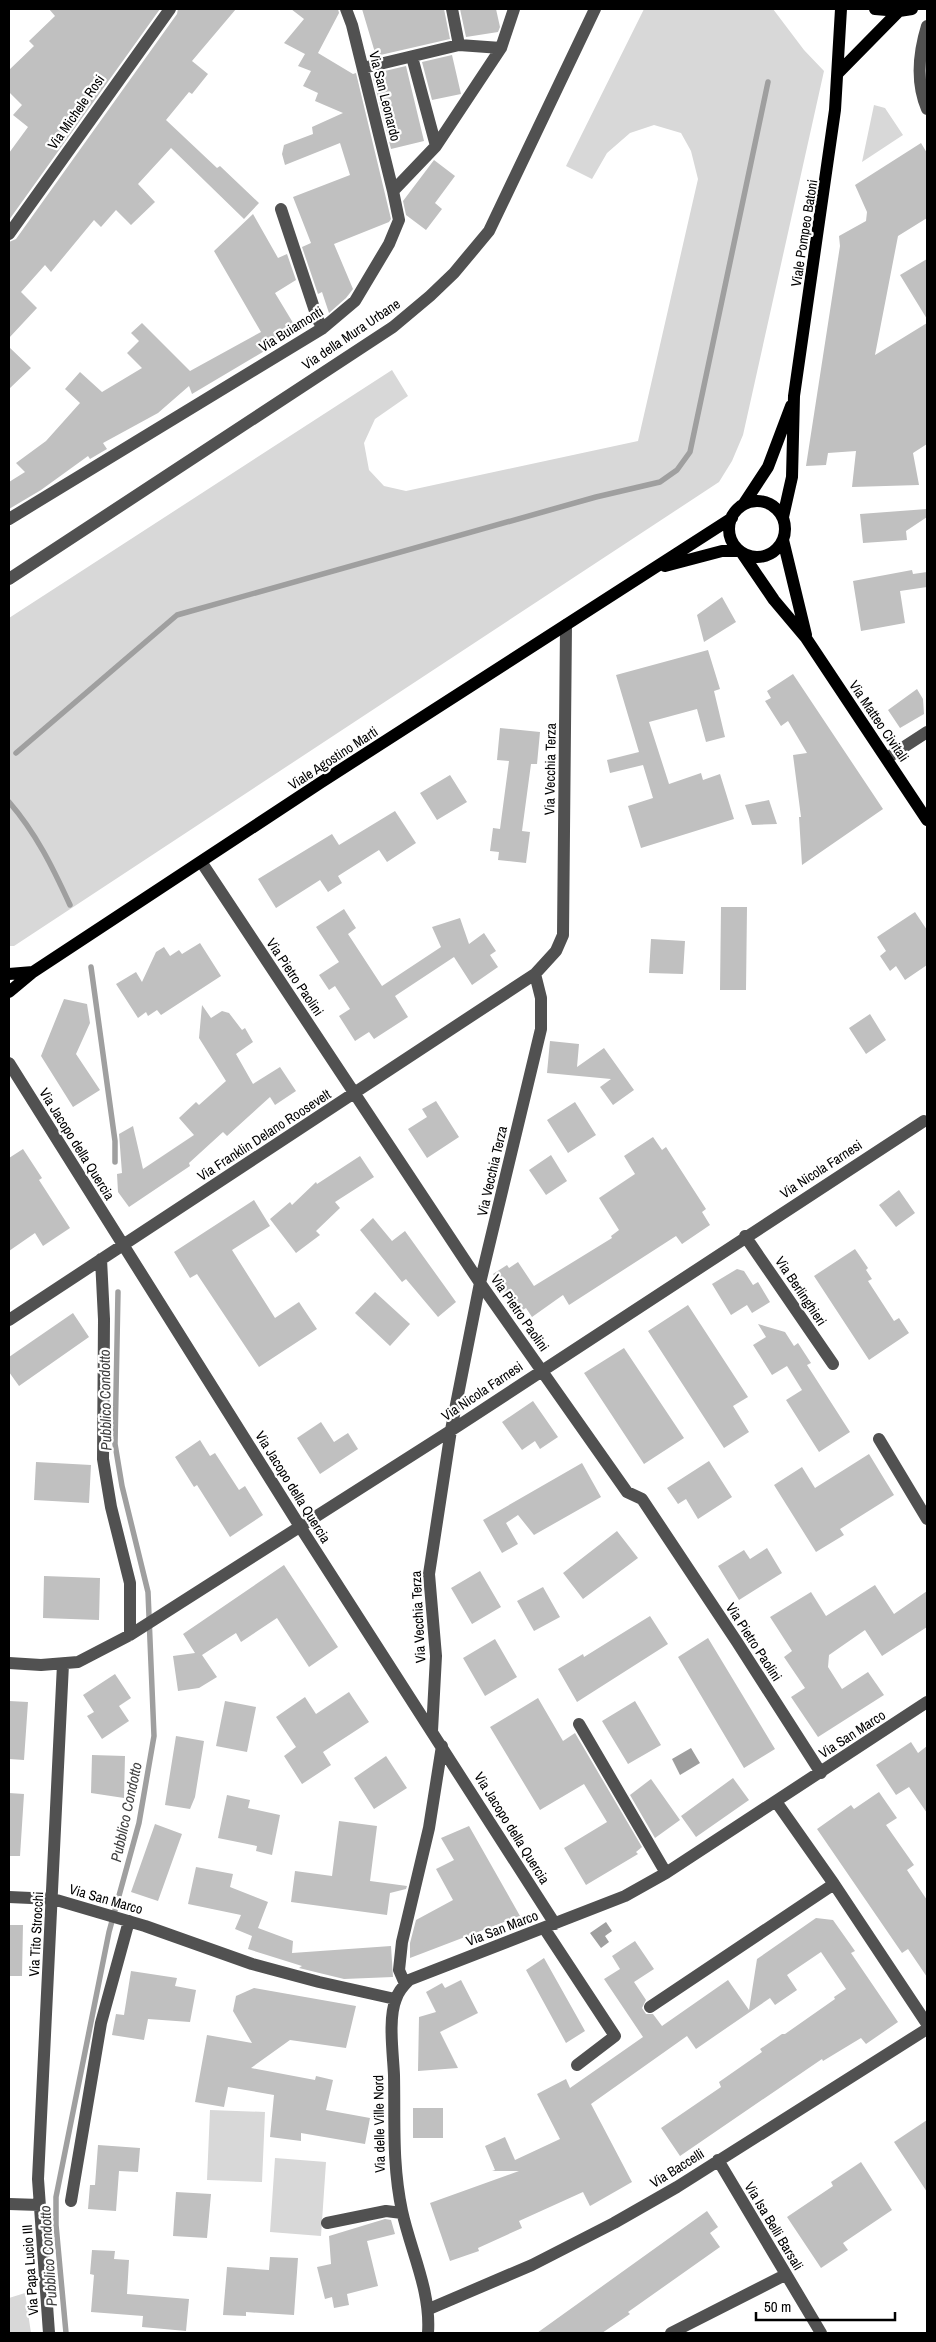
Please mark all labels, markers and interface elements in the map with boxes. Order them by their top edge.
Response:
street label: Via San Leonardo [365,49,405,143]
street label: Via Michele Rosi [44,71,108,153]
street label: Viale Pompeo Batoni [787,178,821,288]
street label: Via della Mura Urbane [298,294,404,374]
street label: Via Buiamonti [255,302,327,356]
street label: Via Matteo Civitali [845,677,913,765]
street label: Viale Agostino Marti [285,722,381,794]
street label: Via Vecchia Terza [540,722,560,815]
street label: Via Pietro Paolini [262,935,328,1019]
street label: Via Jacopo della Quercia [35,1085,119,1204]
street label: Via Franklin Delano Roosevelt [194,1085,334,1185]
street label: Via Vecchia Terza [473,1123,511,1218]
street label: Via Nicola Farnesi [777,1136,865,1202]
street label: Via Berlinghieri [771,1253,831,1329]
street label: Via Pietro Paolini [487,1271,553,1355]
water label: Pubblico Condotto [94,1349,116,1451]
street label: Via Nicola Farnesi [438,1357,526,1425]
street label: Via Jacopo della Quercia [251,1428,335,1547]
street label: Via Vecchia Terza [407,1570,429,1663]
street label: Via Pietro Paolini [722,1599,786,1685]
street label: Via San Marco [815,1706,889,1762]
water label: Pubblico Condotto [105,1760,147,1864]
street label: Via Jacopo della Quercia [470,1769,554,1888]
street label: Via San Marco [67,1880,145,1918]
street label: Via Tito Strocchi [25,1891,47,1977]
street label: Via San Marco [463,1906,541,1950]
street label: Via delle Ville Nord [369,2075,389,2173]
street label: Via Baccelli [647,2144,707,2192]
street label: Via Isa Belli Barsali [741,2179,807,2273]
water label: Pubblico Condotto [34,2205,62,2307]
street label: Via Papa Lucio III [18,2224,42,2316]
scale bar [756,2290,895,2322]
text: 50 m [764,2296,791,2317]

